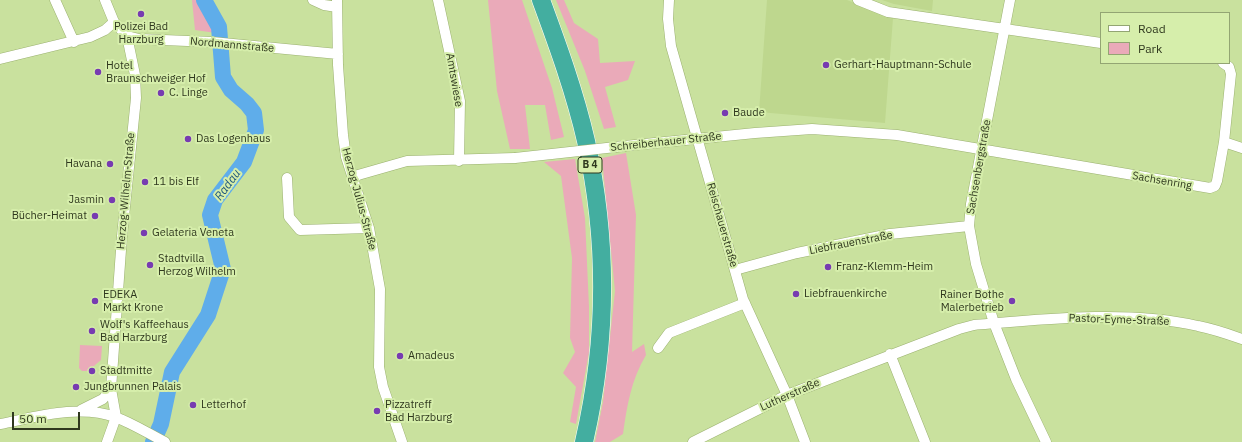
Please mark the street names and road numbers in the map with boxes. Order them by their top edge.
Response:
street label: Nordmannstraße [189,35,275,55]
street label: Amtswiese [443,52,465,108]
street label: Sachsenbergstraße [964,119,994,215]
street label: Schreiberhauer Straße [610,130,722,154]
street label: Herzog-Wilhelm-Straße [114,132,138,250]
street label: Herzog-Julius-Straße [339,146,379,252]
road number: B 4 [578,157,602,173]
street label: Sachsenring [1131,169,1193,193]
street label: Reischauerstraße [704,181,740,269]
street label: Liebfrauenstraße [808,228,894,258]
street label: Pastor-Eyme-Straße [1068,312,1170,328]
street label: Lutherstraße [758,376,822,414]

